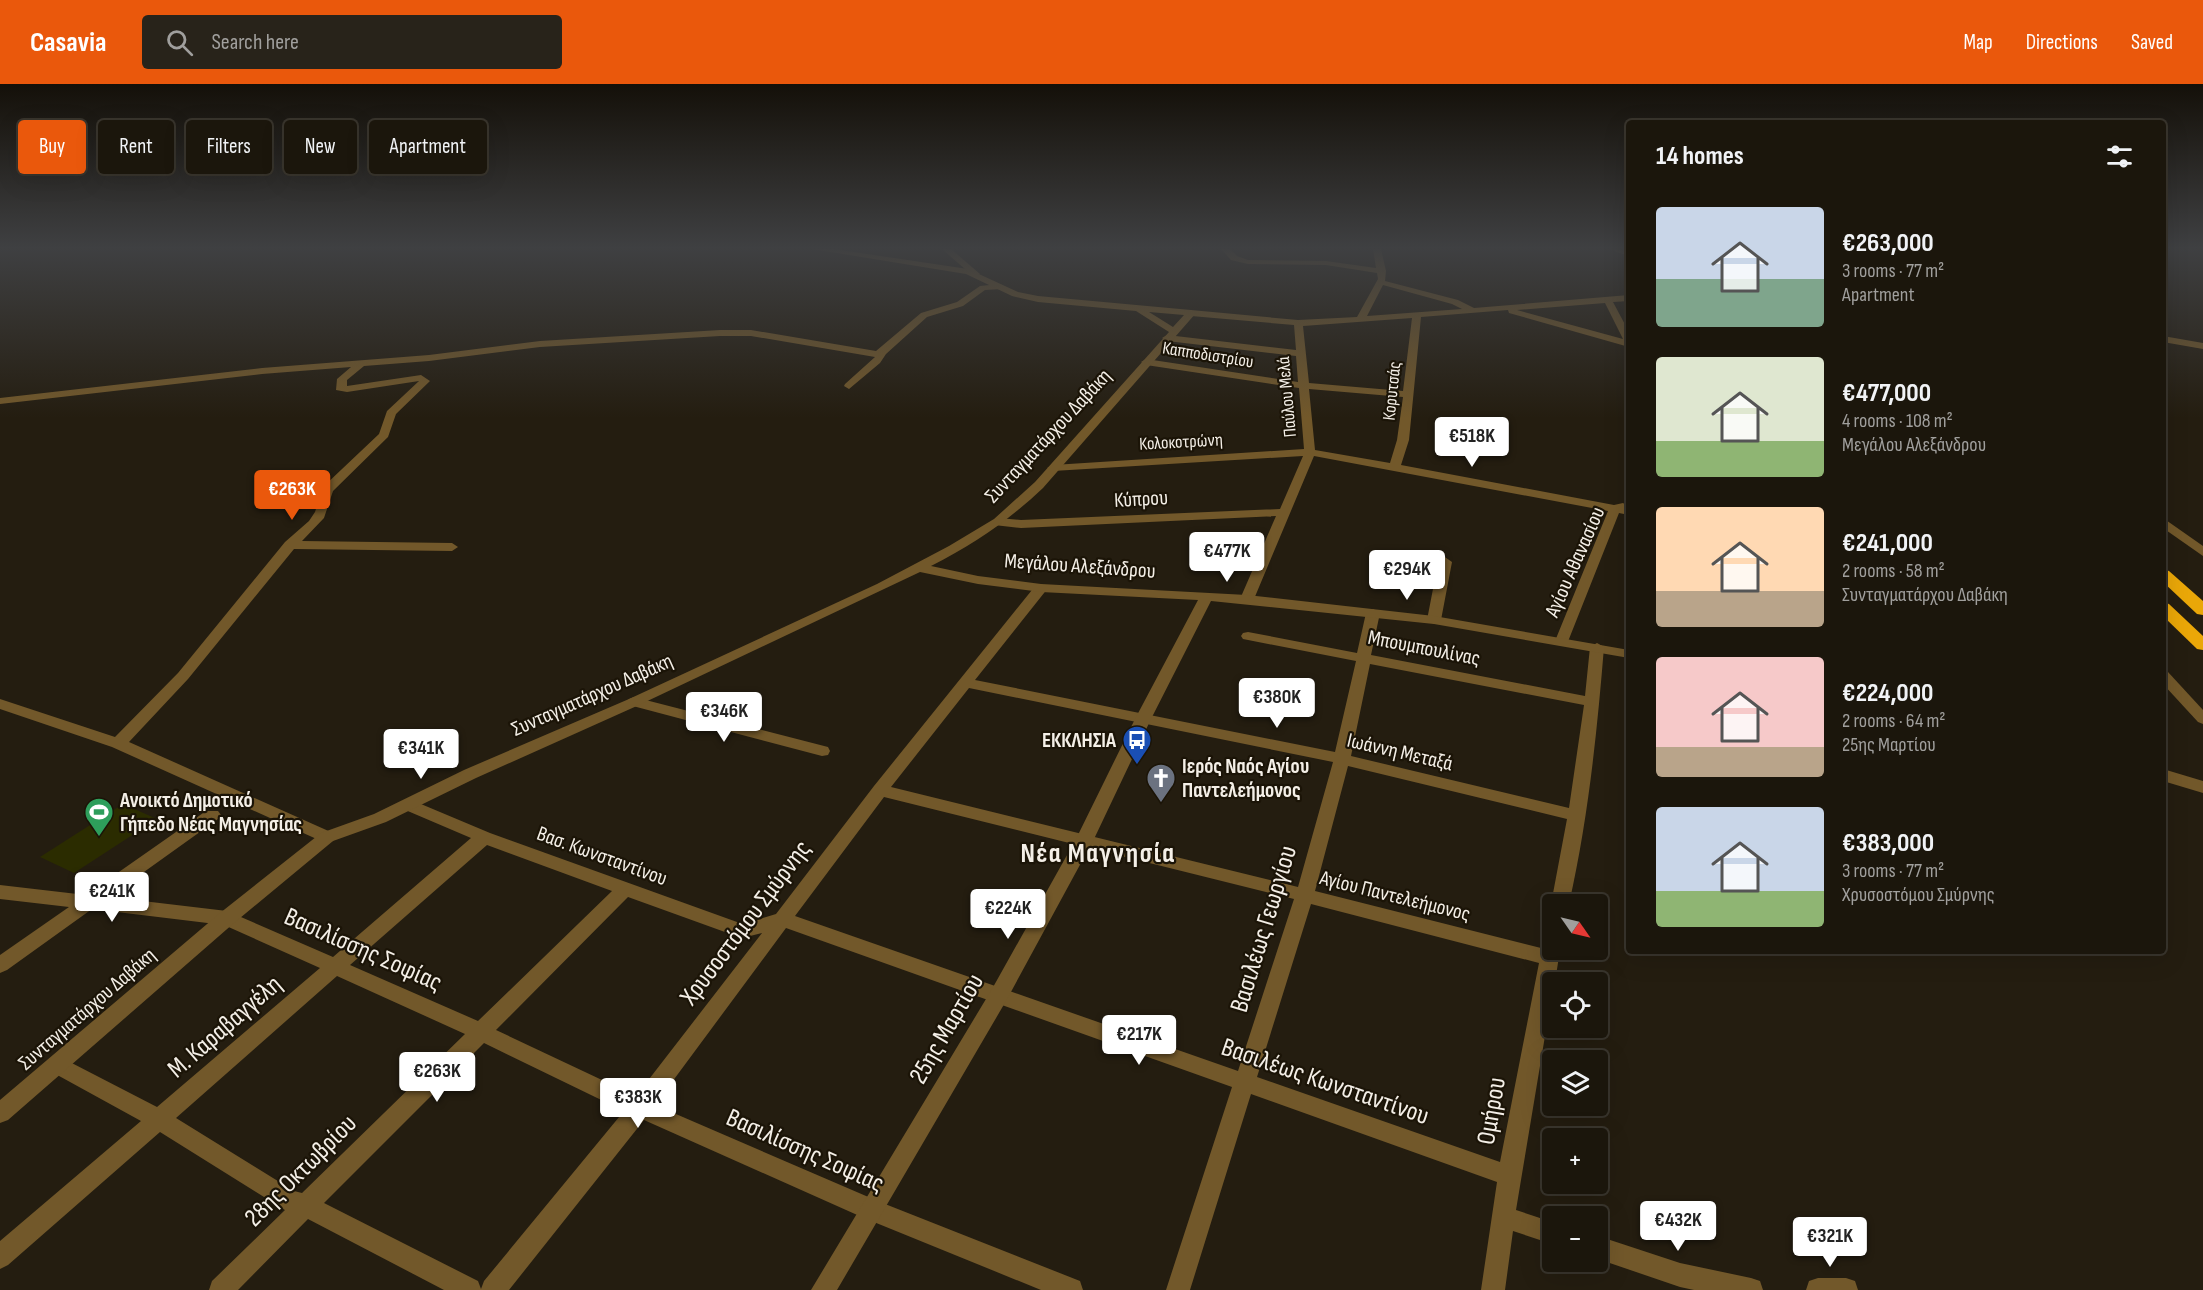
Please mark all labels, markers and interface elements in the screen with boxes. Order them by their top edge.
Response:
search box [142,15,562,69]
text: Casavia [30,26,106,59]
icon: search [163,26,196,59]
text: Search here [211,29,299,56]
text: Map [1963,30,1993,55]
text: Directions [2026,30,2098,55]
text: Saved [2131,30,2173,55]
chip: Buy [18,120,86,174]
chip: Rent [98,120,174,174]
chip: Filters [186,120,272,174]
chip: New [284,120,357,174]
chip: Apartment [369,120,487,174]
icon: filters [2103,140,2136,173]
text: 14 homes [1656,141,1744,172]
text: €263,000 [1842,228,1934,259]
icon: home [1704,231,1776,303]
text: 3 rooms · 77 m² [1842,259,1944,283]
text: Apartment [1842,283,1915,307]
street label: Καπποδιστρίου [1161,337,1255,373]
street label: Παύλου Μελά [1273,355,1301,438]
street label: Κορυτσάς [1378,361,1406,421]
street label: Συνταγματάρχου Δαβάκη [980,364,1116,508]
text: €477,000 [1842,378,1931,409]
icon: home [1704,381,1776,453]
text: 4 rooms · 108 m² [1842,409,1953,433]
pin: €518K [1430,417,1514,468]
text: €518K [1449,424,1495,448]
street label: Κολοκοτρώνη [1139,429,1223,455]
text: Μεγάλου Αλεξάνδρου [1842,433,1986,457]
pin: €263K [250,470,334,521]
text: €263K [268,477,316,501]
street label: Κύπρου [1113,485,1169,513]
street label: Αγίου Αθανασίου [1539,503,1610,622]
text: €241,000 [1842,528,1933,559]
icon: home [1704,531,1776,603]
pin: €477K [1185,532,1269,583]
text: €477K [1203,539,1251,563]
street label: Μεγάλου Αλεξάνδρου [1004,548,1156,584]
pin: €294K [1365,550,1449,601]
text: €294K [1383,557,1431,581]
text: 2 rooms · 58 m² [1842,559,1945,583]
text: Συνταγματάρχου Δαβάκη [1842,583,2008,607]
street label: Μπουμπουλίνας [1366,625,1482,671]
street label: Συνταγματάρχου Δαβάκη [507,648,677,742]
pin: €380K [1235,678,1319,729]
text: €224,000 [1842,678,1933,709]
icon: home [1704,681,1776,753]
text: €380K [1253,685,1301,709]
pin: €346K [682,692,766,743]
text: €346K [700,699,748,723]
text: 2 rooms · 64 m² [1842,709,1946,733]
bus stop icon: ΕΚΚΛΗΣΙΑ [1121,724,1153,766]
place label: ΕΚΚΛΗΣΙΑ [1042,728,1117,753]
street label: Ιωάννη Μεταξά [1345,728,1455,776]
pin: €341K [379,729,463,780]
text: 25ης Μαρτίου [1842,733,1936,757]
text: €341K [398,736,444,760]
place label: Ιερός Ναός Αγίου Παντελεήμονος [1182,754,1309,803]
church icon: Ιερός Ναός Αγίου Παντελεήμονος [1145,762,1177,804]
place label: Ανοικτό Δημοτικό Γήπεδο Νέας Μαγνησίας [119,788,302,837]
sports icon: Ανοικτό Δημοτικό Γήπεδο Νέας Μαγνησίας [83,796,115,838]
street label: Βασ. Κωνσταντίνου [533,821,671,891]
text: €383,000 [1842,828,1934,859]
icon: home [1704,831,1776,903]
street label: Χρυσοστόμου Σμύρνης [673,834,818,1012]
district label: Νέα Μαγνησία [1020,838,1176,870]
street label: Βασιλέως Γεωργίου [1224,842,1304,1016]
text: 3 rooms · 77 m² [1842,859,1944,883]
street label: Αγίου Παντελεήμονος [1316,865,1473,927]
pin: €241K [70,872,154,923]
text: €241K [89,879,135,903]
text: Χρυσοστόμου Σμύρνης [1842,883,1995,907]
pin: €224K [966,889,1050,940]
north arrow [1542,894,1608,960]
map controls [1542,894,1608,1272]
text: €224K [984,896,1032,920]
street label: Βασιλίσσης Σοφίας [279,901,447,999]
street label: Συνταγματάρχου Δαβάκη [13,943,161,1075]
street label: 25ης Μαρτίου [903,968,991,1090]
street label: Μ. Καραβαγγέλη [162,969,288,1085]
button: locate [1542,972,1608,1038]
pin: €217K [1097,1015,1181,1066]
text: €217K [1116,1022,1162,1046]
street label: Βασιλέως Κωνσταντίνου [1217,1032,1433,1132]
button: layers [1542,1050,1608,1116]
pin: €263K [395,1052,479,1103]
text: €263K [413,1059,461,1083]
street label: Ομήρου [1471,1075,1513,1147]
pin: €383K [596,1078,680,1129]
text: €383K [614,1085,662,1109]
street label: Βασιλίσσης Σοφίας [721,1102,889,1200]
street label: 28ης Οκτωβρίου [239,1109,363,1233]
button: + [1542,1128,1608,1194]
pin: €432K [1636,1201,1720,1252]
button: − [1542,1206,1608,1272]
text: €432K [1654,1208,1702,1232]
pin: €321K [1788,1217,1872,1268]
text: €321K [1807,1224,1853,1248]

